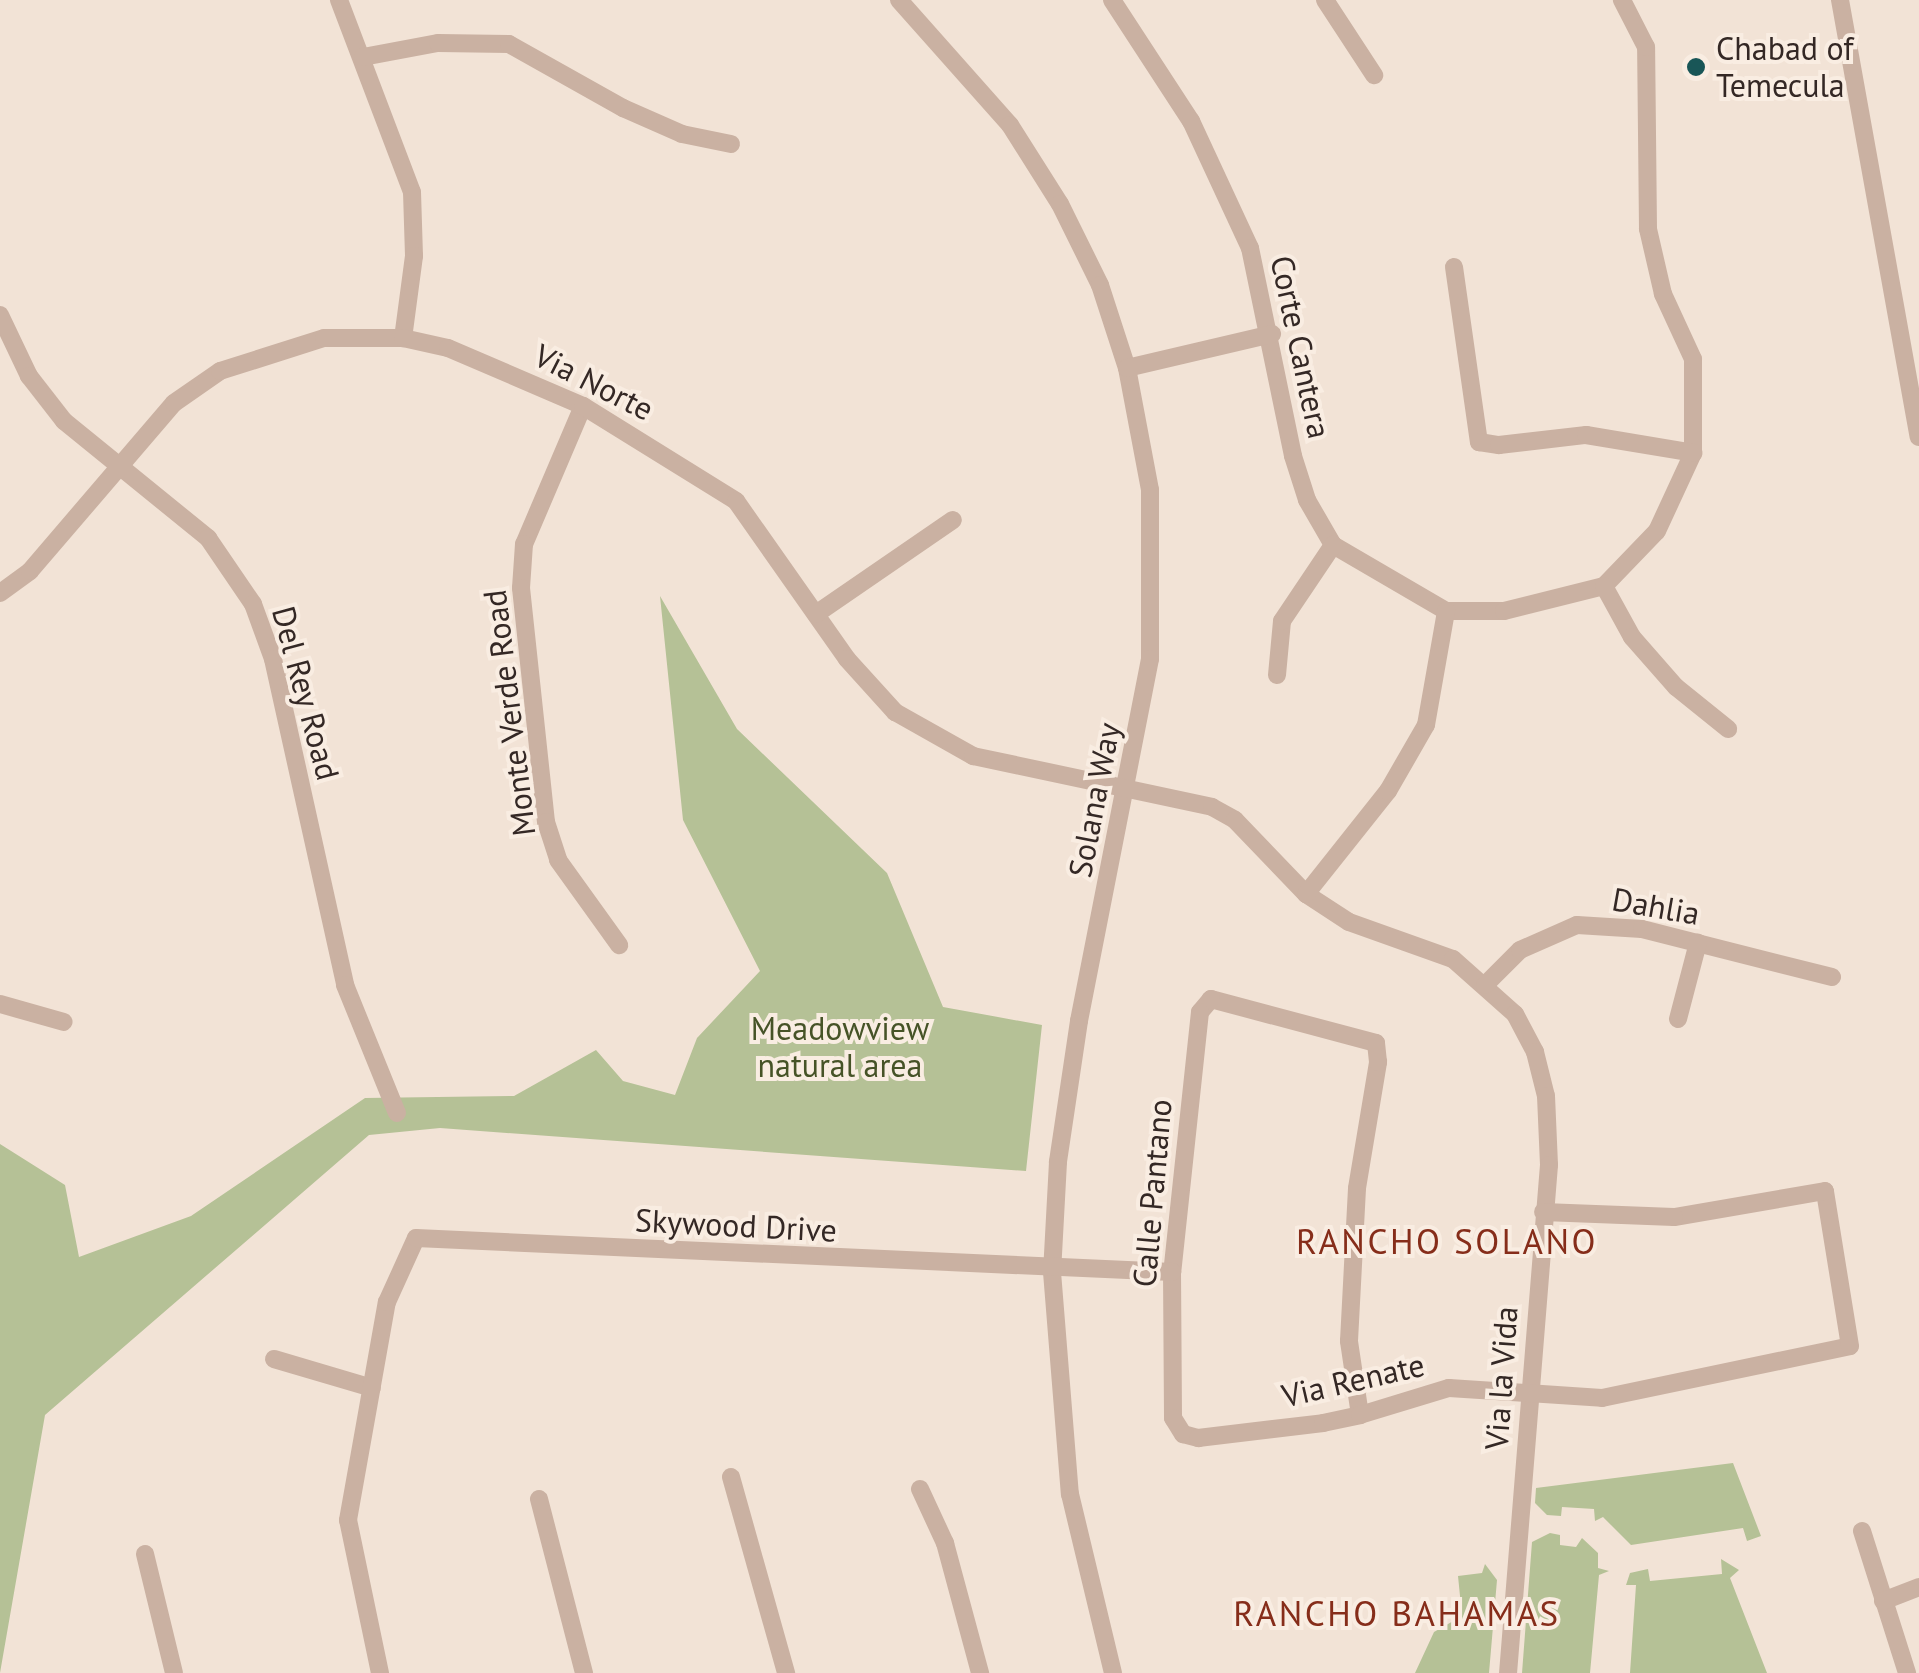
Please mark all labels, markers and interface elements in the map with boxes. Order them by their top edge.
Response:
place label: Chabad of Temecula [1716,30,1854,105]
marker: Chabad of Temecula [1685,56,1707,78]
street label: Corte Cantera [1263,252,1339,442]
street label: Via Norte [528,336,660,428]
street label: Monte Verde Road [475,587,543,839]
street label: Del Rey Road [264,601,348,785]
street label: Solana Way [1060,719,1128,881]
street label: Dahlia [1609,879,1703,933]
park label: Meadowview natural area [751,1010,929,1085]
street label: Calle Pantano [1125,1097,1179,1289]
street label: Skywood Drive [634,1201,838,1249]
district label: RANCHO SOLANO [1296,1220,1598,1262]
street label: Via la Vida [1477,1304,1525,1452]
street label: Via Renate [1278,1345,1428,1415]
district label: RANCHO BAHAMAS [1233,1592,1561,1634]

